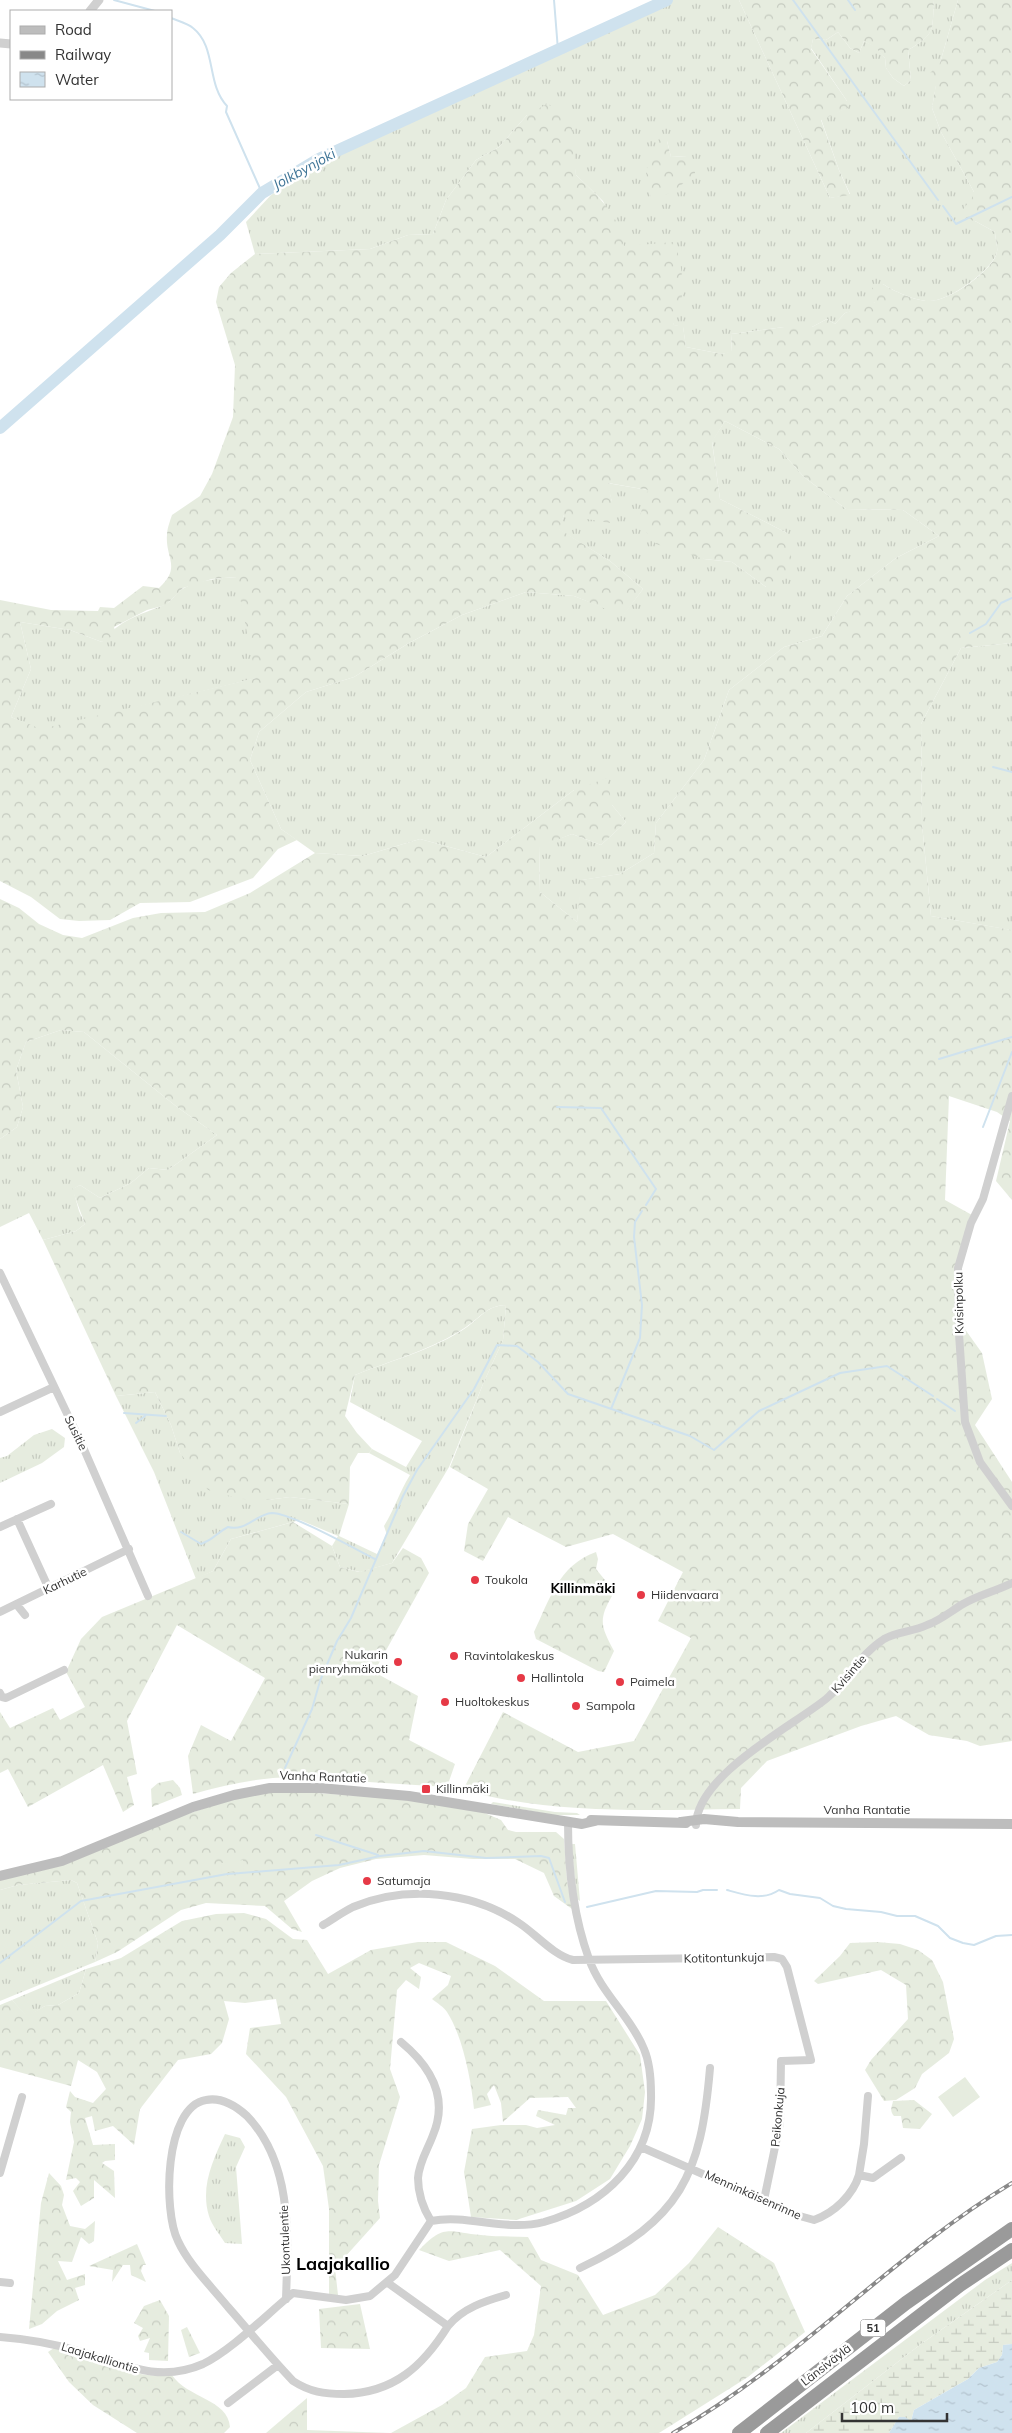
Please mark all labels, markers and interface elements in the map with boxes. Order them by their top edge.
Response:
legend [10,10,172,100]
text: Road [55,20,92,39]
text: Railway [55,45,111,64]
text: Water [55,70,99,89]
water label: Jolkbynjoki [269,144,339,194]
street label: Kvisinpolku [950,1272,967,1334]
street label: Susitie [62,1413,91,1453]
street label: Karhutie [40,1564,89,1598]
place label: Toukola [485,1572,528,1587]
marker: Toukola [469,1574,481,1586]
district label: Killinmäki [550,1579,616,1597]
place label: Hiidenvaara [651,1587,719,1602]
marker: Hiidenvaara [635,1589,647,1601]
place label: Nukarin pienryhmäkoti [309,1647,388,1676]
place label: Ravintolakeskus [464,1648,554,1663]
marker: Ravintolakeskus [448,1650,460,1662]
street label: Kvisintie [828,1651,869,1696]
marker: Nukarin pienryhmäkoti [392,1656,404,1668]
place label: Hallintola [531,1670,584,1685]
marker: Hallintola [515,1672,527,1684]
place label: Paimela [630,1674,675,1689]
marker: Paimela [614,1676,626,1688]
place label: Huoltokeskus [455,1694,529,1709]
marker: Huoltokeskus [439,1696,451,1708]
place label: Sampola [586,1698,635,1713]
marker: Sampola [570,1700,582,1712]
street label: Vanha Rantatie [279,1767,367,1786]
place label: Killinmäki [436,1781,489,1796]
marker: Killinmäki [420,1783,432,1795]
street label: Vanha Rantatie [824,1802,910,1817]
place label: Satumaja [377,1873,431,1888]
marker: Satumaja [361,1875,373,1887]
street label: Kotitontunkuja [684,1949,764,1966]
street label: Peikonkuja [767,2086,788,2148]
street label: Menninkäisenrinne [702,2166,804,2223]
street label: Ukontulentie [276,2205,293,2275]
district label: Laajakallio [296,2252,390,2275]
road number: 51 [860,2320,886,2336]
street label: Laajakalliontie [60,2339,141,2376]
street label: Länsiväylä [798,2340,854,2389]
scale bar [842,2390,947,2422]
text: 100 m [850,2398,894,2417]

